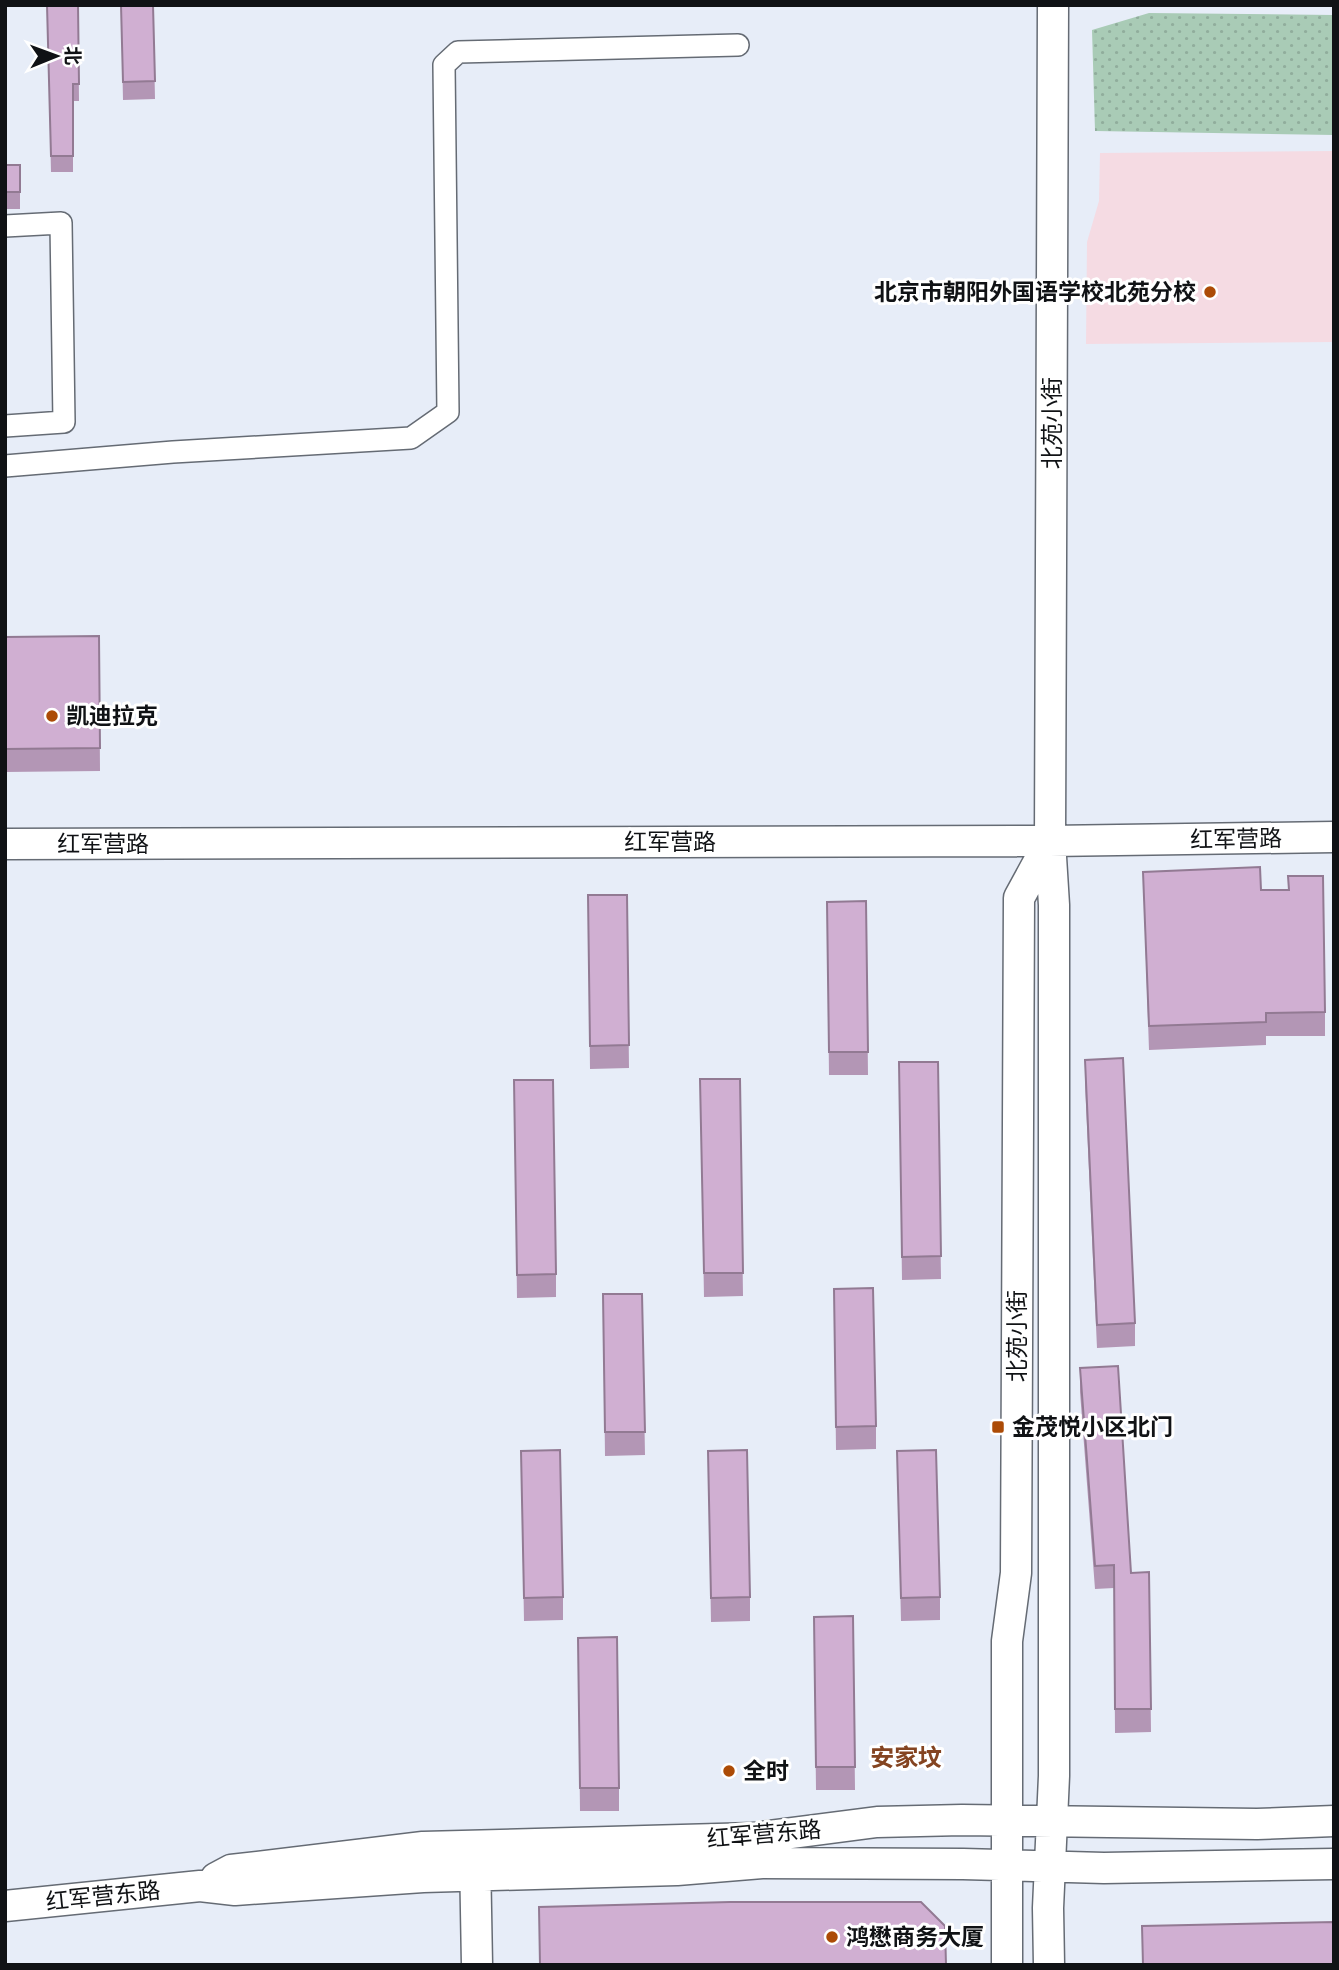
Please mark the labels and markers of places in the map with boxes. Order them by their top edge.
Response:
place label: 北京市朝阳外国语学校北苑分校 [874,279,1196,305]
marker: 北京市朝阳外国语学校北苑分校 [1202,284,1218,300]
place label: 凯迪拉克 [66,703,158,729]
marker: 凯迪拉克 [44,708,60,724]
place label: 金茂悦小区北门 [1012,1414,1173,1440]
marker: 金茂悦小区北门 [990,1419,1006,1435]
place label: 全时 [743,1758,789,1784]
marker: 全时 [721,1763,737,1779]
place label: 鸿懋商务大厦 [846,1924,984,1950]
marker: 鸿懋商务大厦 [824,1929,840,1945]

